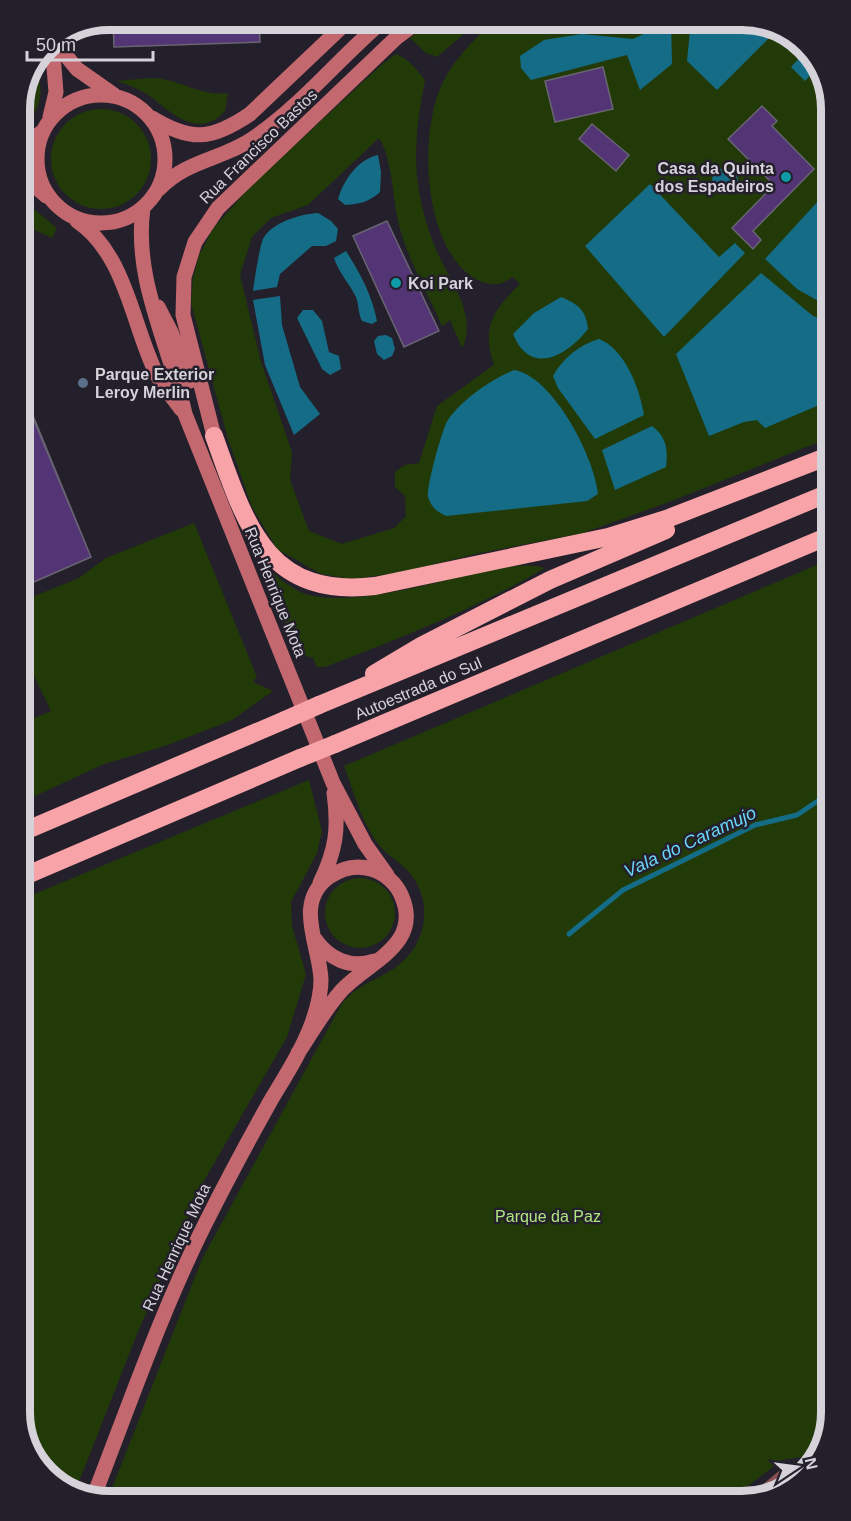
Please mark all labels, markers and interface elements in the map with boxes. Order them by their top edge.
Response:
scale bar [27,24,153,62]
text: 50 m [36,35,76,55]
street label: Rua Francisco Bastos [196,86,321,207]
place label: Casa da Quinta dos Espadeiros [655,160,774,195]
marker: Casa da Quinta dos Espadeiros [779,170,793,184]
place label: Koi Park [408,275,473,292]
marker: Koi Park [389,276,403,290]
place label: Parque Exterior Leroy Merlin [95,366,214,401]
marker: Parque Exterior Leroy Merlin [76,376,90,390]
street label: Rua Henrique Mota [242,525,309,660]
street label: Autoestrada do Sul [352,654,484,723]
water label: Vala do Caramujo [621,803,759,881]
street label: Rua Henrique Mota [139,1181,214,1314]
park label: Parque da Paz [495,1208,601,1225]
north arrow [767,1437,827,1497]
text: N [802,1456,821,1471]

